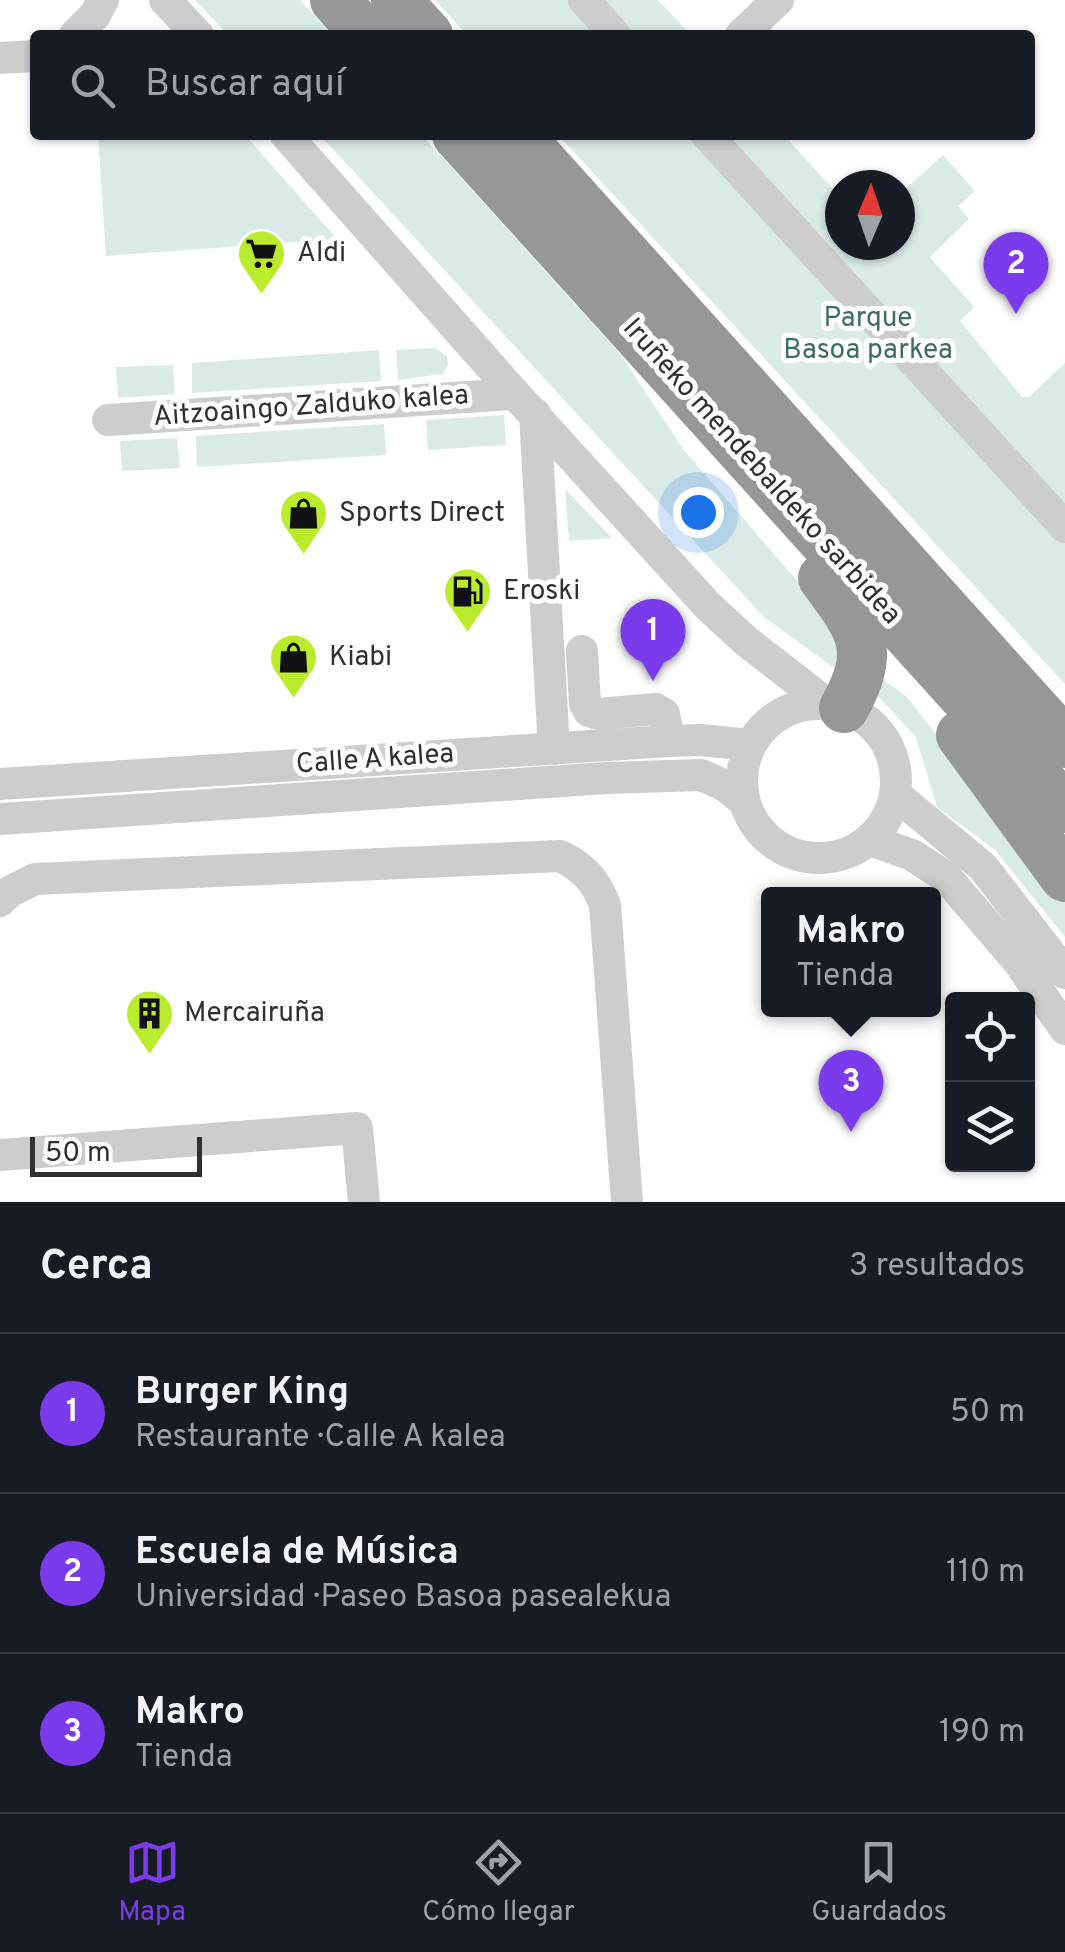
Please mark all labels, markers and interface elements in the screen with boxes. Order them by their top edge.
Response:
search box [30,30,1035,140]
icon: search [65,58,120,113]
text: Buscar aquí [145,61,345,110]
north arrow [825,170,915,260]
supermarket icon: Aldi [236,228,288,296]
pin: 2 [984,232,1048,314]
place label: Aldi [297,236,346,272]
park label: Parque Basoa parkea [783,301,953,369]
street label: Iruñeko mendebaldeko sarbidea [614,311,908,633]
street label: Aitzoaingo Zalduko kalea [152,378,470,436]
your location [673,487,724,538]
shop icon: Sports Direct [278,488,330,556]
place label: Sports Direct [339,496,505,532]
fuel station icon: Eroski [442,566,494,634]
place label: Eroski [503,574,580,610]
pin: 1 [620,598,686,681]
shop icon: Kiabi [268,632,320,700]
place label: Kiabi [329,640,392,676]
street label: Calle A kalea [295,737,455,783]
popup [761,887,941,1017]
text: Makro [796,908,906,957]
text: Tienda [796,957,894,997]
building icon: Mercairuña [123,988,175,1056]
map controls [945,992,1035,1172]
button: locate [945,992,1035,1082]
place label: Mercairuña [184,996,325,1032]
pin: 3 [818,1050,884,1132]
button: layers [945,1082,1035,1172]
scale bar [30,1132,202,1176]
text: 50 m [45,1136,111,1172]
text: Cerca [40,1241,153,1294]
text: 3 resultados [849,1247,1025,1287]
text: Burger King [135,1369,349,1418]
text: 1 [66,1393,79,1433]
text: 50 m [950,1393,1025,1433]
text: Restaurante · Calle A kalea [135,1418,506,1458]
text: Escuela de Música [135,1529,459,1578]
text: 2 [63,1553,82,1593]
text: 110 m [946,1553,1025,1593]
text: Universidad · Paseo Basoa pasealekua [135,1578,671,1618]
text: Makro [135,1689,245,1738]
text: 3 [63,1713,82,1753]
text: 190 m [939,1713,1025,1753]
text: Tienda [135,1738,233,1778]
tab: Mapa [118,1835,186,1931]
tab: Cómo llegar [422,1835,575,1931]
tab: Guardados [811,1835,947,1931]

